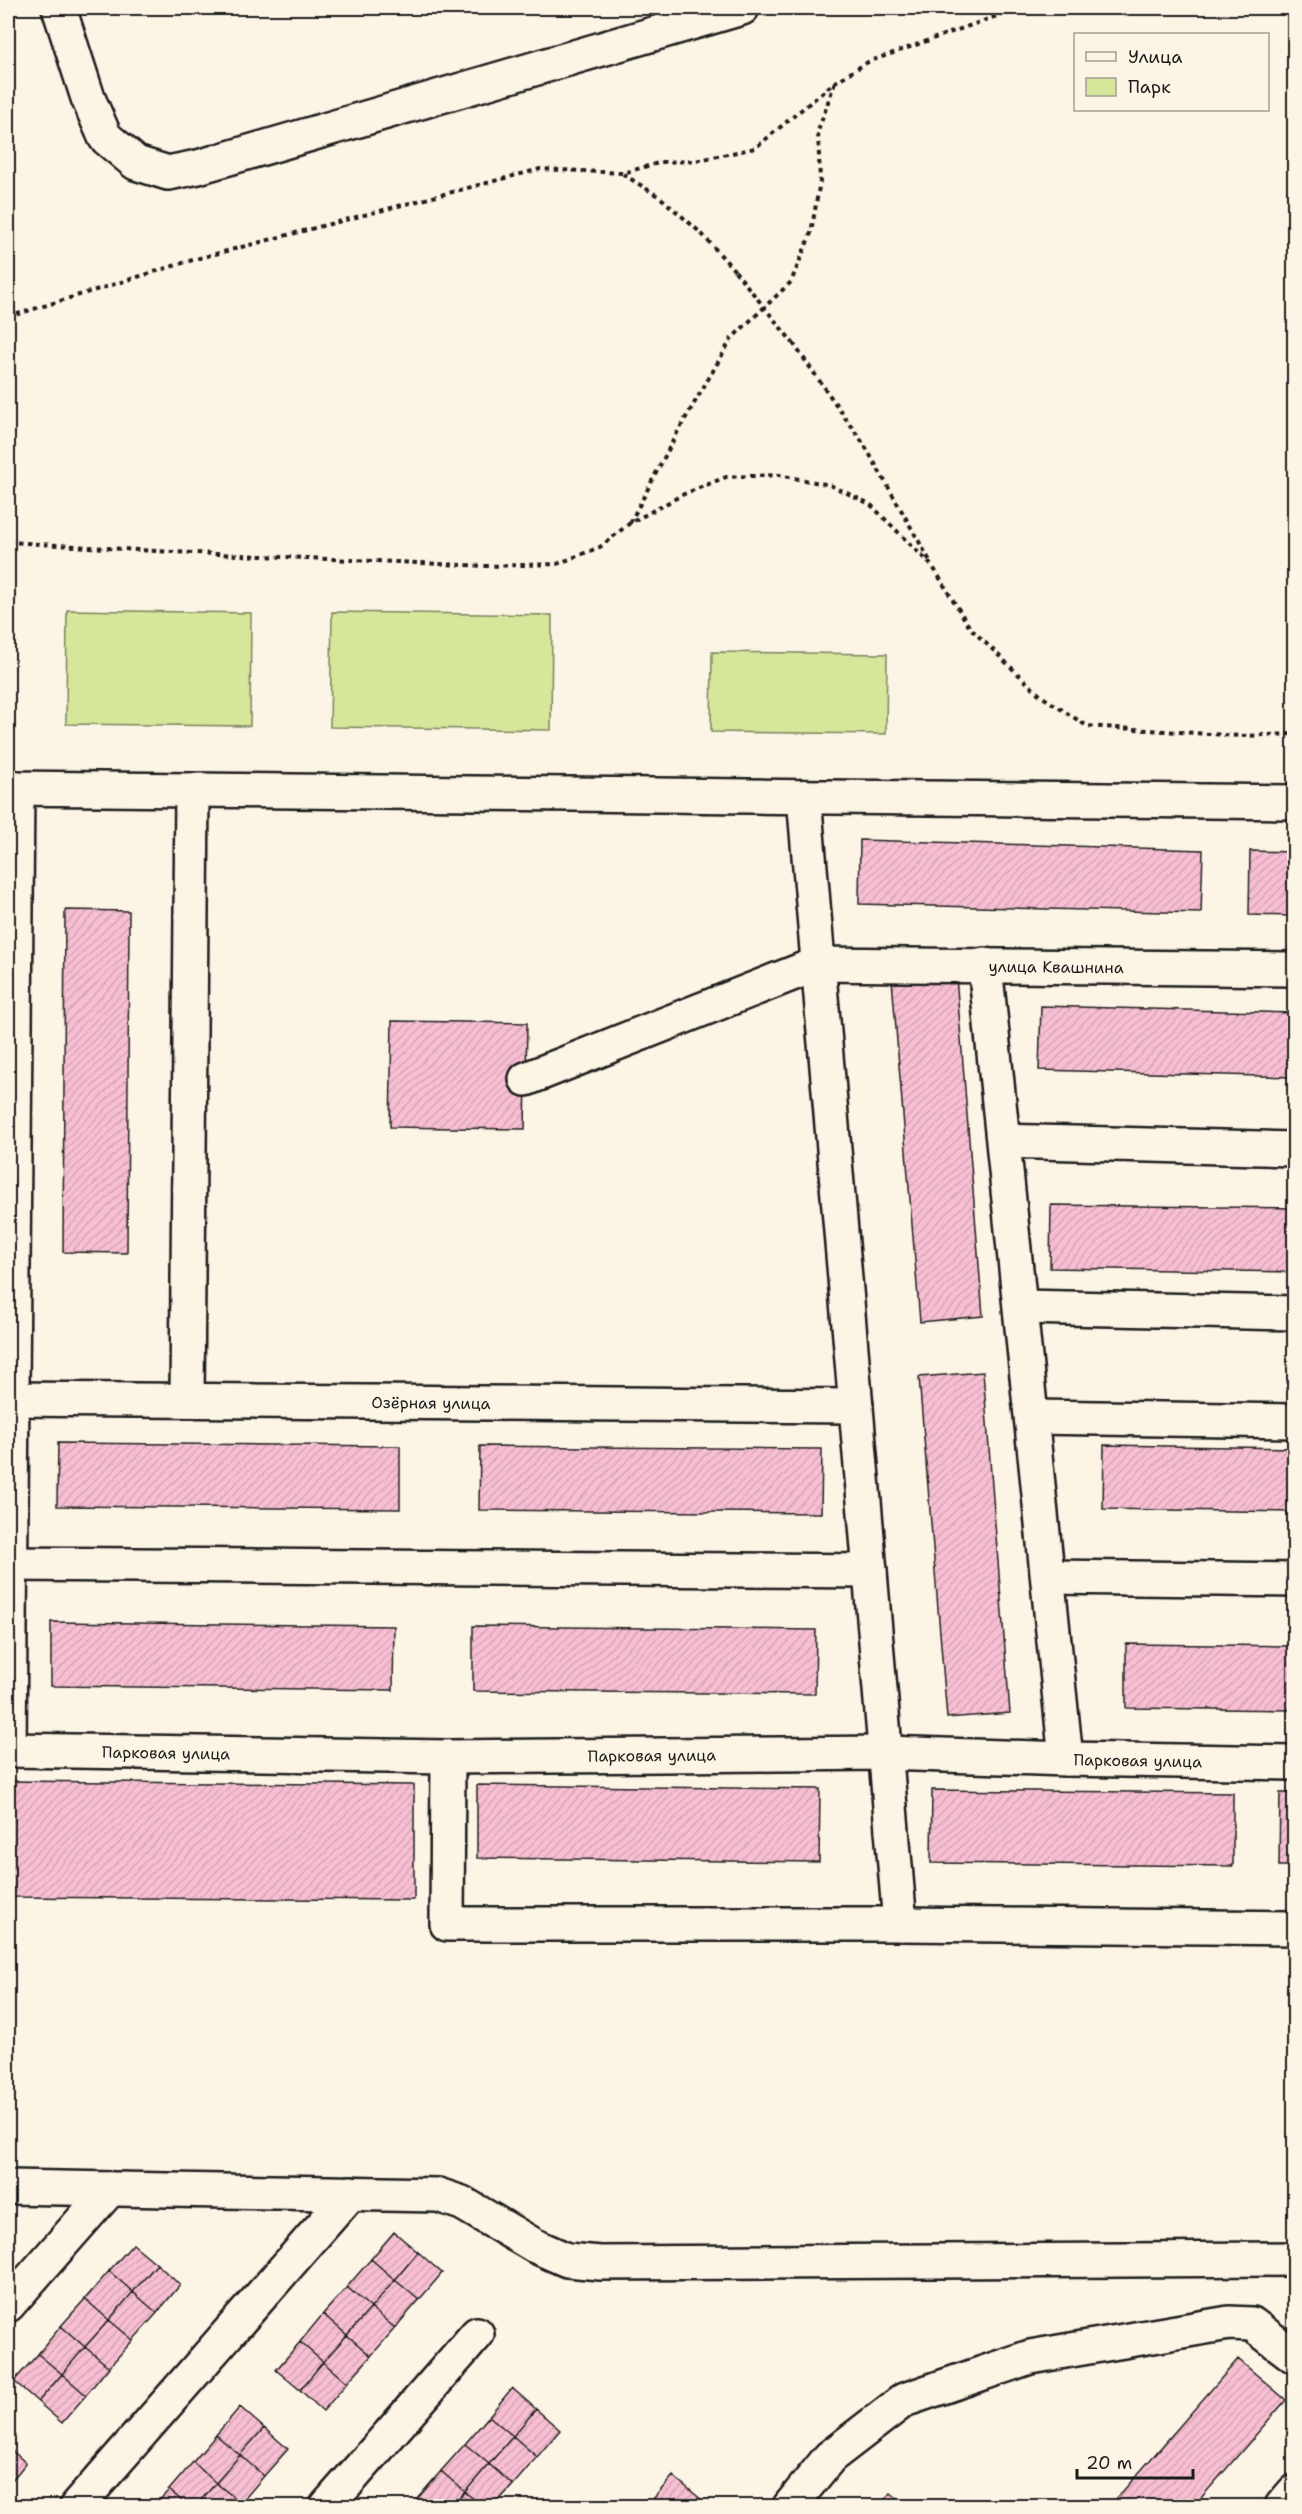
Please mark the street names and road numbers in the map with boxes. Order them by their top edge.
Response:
street label: улица Квашнина [988,956,1124,978]
street label: Озёрная улица [371,1392,491,1414]
street label: Парковая улица [102,1741,230,1765]
street label: Парковая улица [588,1745,716,1767]
street label: Парковая улица [1073,1749,1202,1772]

